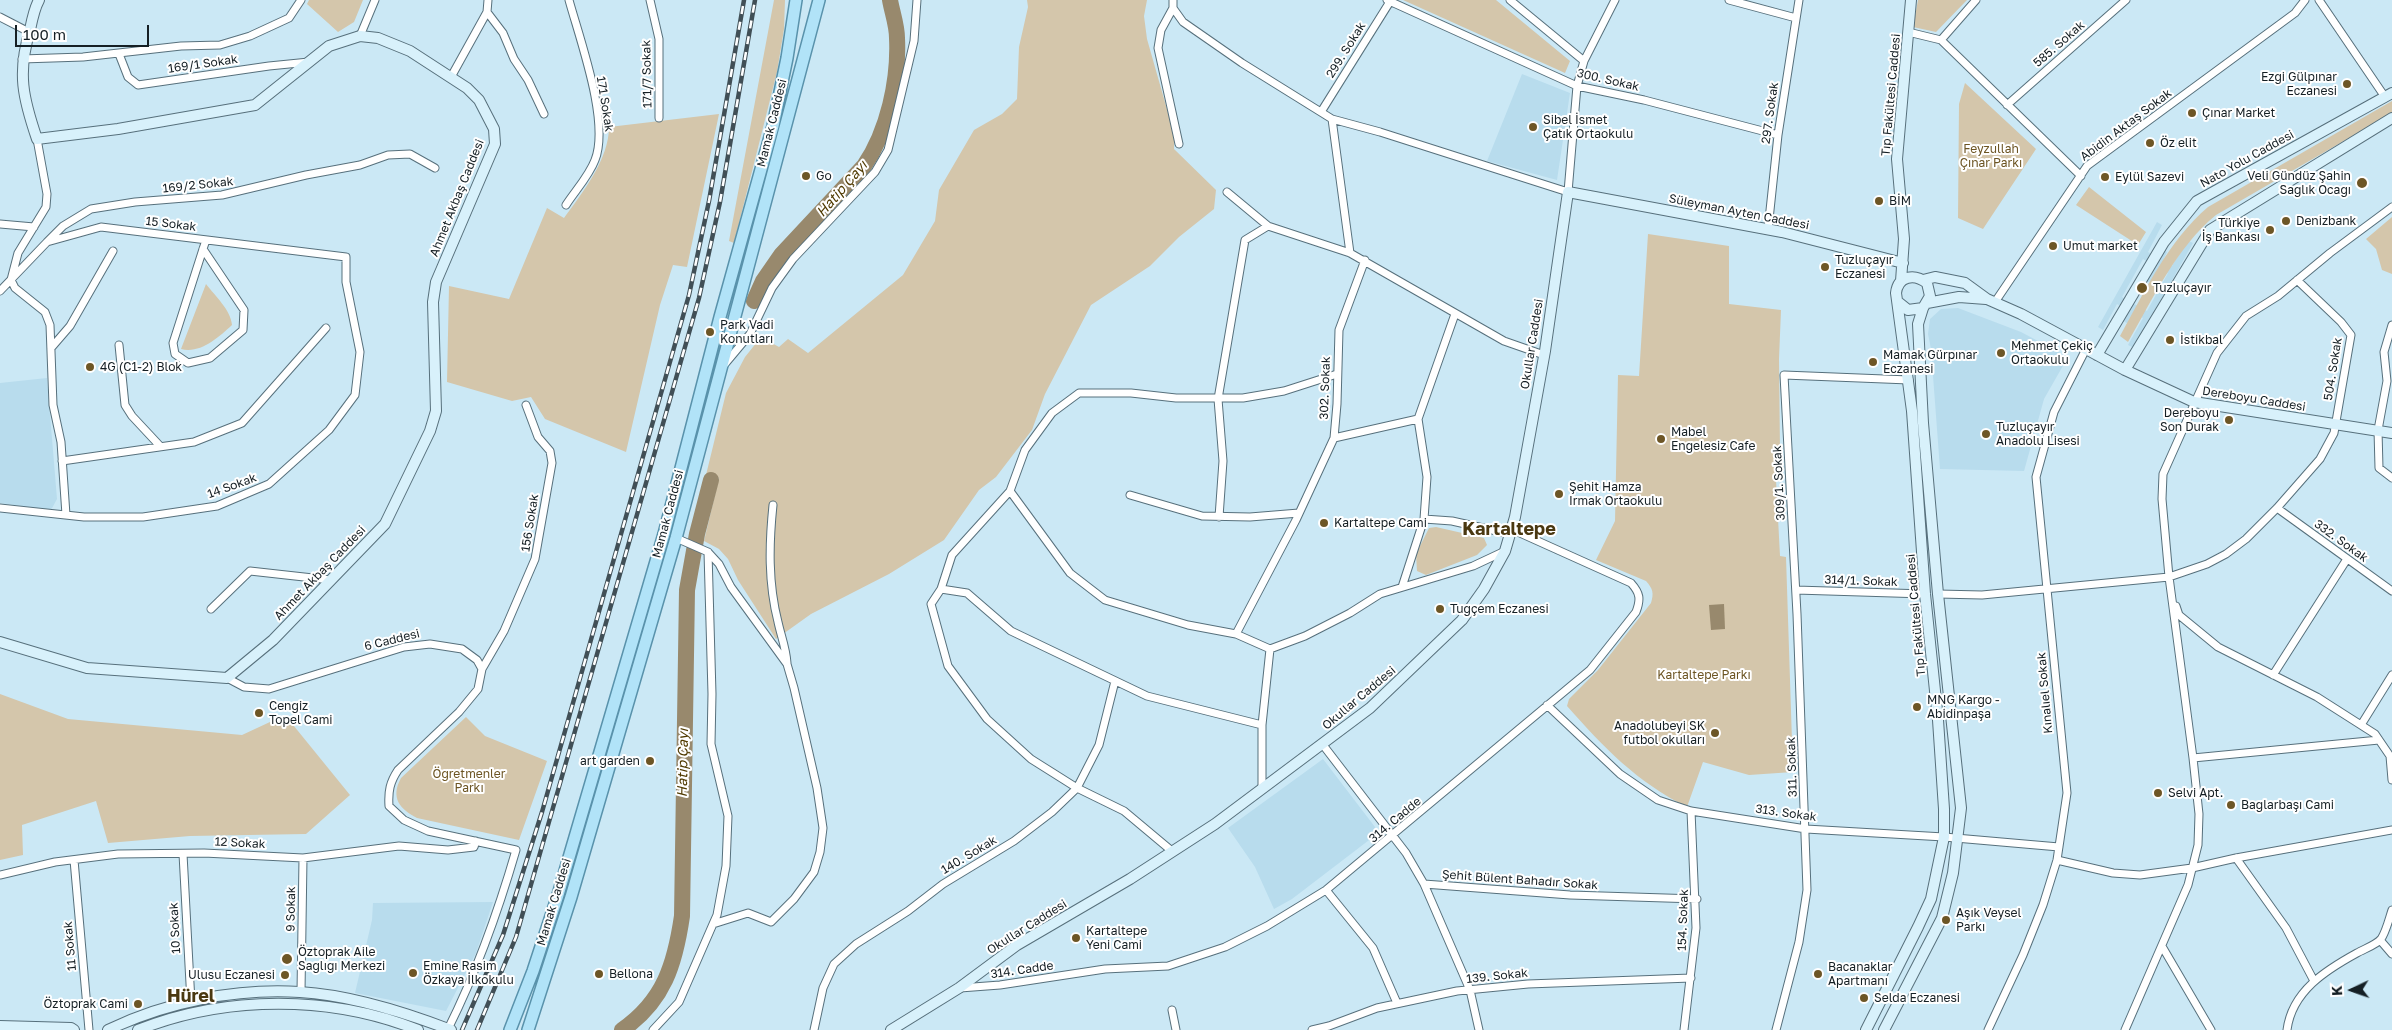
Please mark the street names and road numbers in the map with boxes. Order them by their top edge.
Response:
street label: 585. Sokak [2031,18,2087,70]
street label: 299. Sokak [1323,19,1369,81]
street label: Tıp Fakültesi Caddesi [1878,33,1904,157]
street label: 171/7 Sokak [639,40,655,108]
street label: 169/1 Sokak [167,52,239,76]
street label: 300. Sokak [1575,66,1641,94]
street label: 171 Sokak [594,75,616,133]
street label: Mamak Caddesi [754,77,790,169]
street label: 297. Sokak [1759,81,1781,145]
street label: Abidin Aktaş Sokak [2077,86,2175,164]
street label: Nato Yolu Caddesi [2198,127,2296,191]
street label: Ahmet Akbaş Caddesi [427,137,487,259]
street label: 169/2 Sokak [162,174,234,196]
street label: Süleyman Ayten Caddesi [1668,191,1810,233]
street label: 15 Sokak [145,214,197,234]
street label: Okullar Caddesi [1518,298,1546,390]
street label: 504. Sokak [2321,337,2345,401]
street label: 302. Sokak [1317,356,1333,420]
street label: Dereboyu Caddesi [2201,384,2307,414]
street label: 309/1. Sokak [1770,445,1788,521]
street label: Mamak Caddesi [649,468,687,560]
street label: 14 Sokak [205,470,259,502]
street label: 156 Sokak [518,493,542,553]
street label: 332. Sokak [2311,517,2371,565]
street label: Ahmet Akbaş Caddesi [271,523,369,623]
street label: Tıp Fakültesi Caddesi [1903,553,1929,677]
street label: 314/1. Sokak [1824,573,1898,589]
street label: 6 Caddesi [363,626,421,654]
street label: Kınalıel Sokak [2034,652,2056,734]
street label: Okullar Caddesi [1319,663,1399,733]
street label: 311. Sokak [1784,737,1800,797]
street label: 314. Cadde [1366,794,1424,846]
street label: 313. Sokak [1755,802,1817,824]
street label: 140. Sokak [939,833,999,877]
street label: 12 Sokak [214,834,266,852]
street label: Mamak Caddesi [534,857,574,947]
street label: Şehit Bülent Bahadır Sokak [1441,867,1599,893]
street label: 9 Sokak [283,886,299,932]
street label: 154. Sokak [1675,889,1691,951]
street label: Okullar Caddesi [984,897,1070,957]
street label: 10 Sokak [166,902,184,954]
street label: 11 Sokak [61,921,79,971]
street label: 314. Cadde [990,958,1054,982]
street label: 139. Sokak [1466,966,1528,986]

